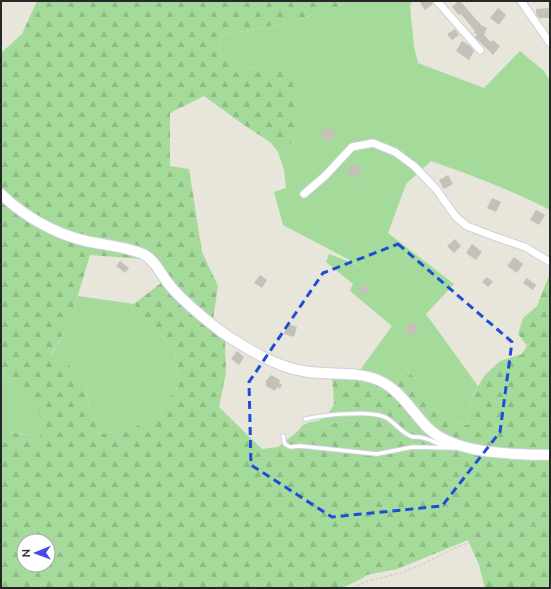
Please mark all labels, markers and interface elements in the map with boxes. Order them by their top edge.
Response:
north arrow [16,533,56,573]
text: N [19,549,33,557]

